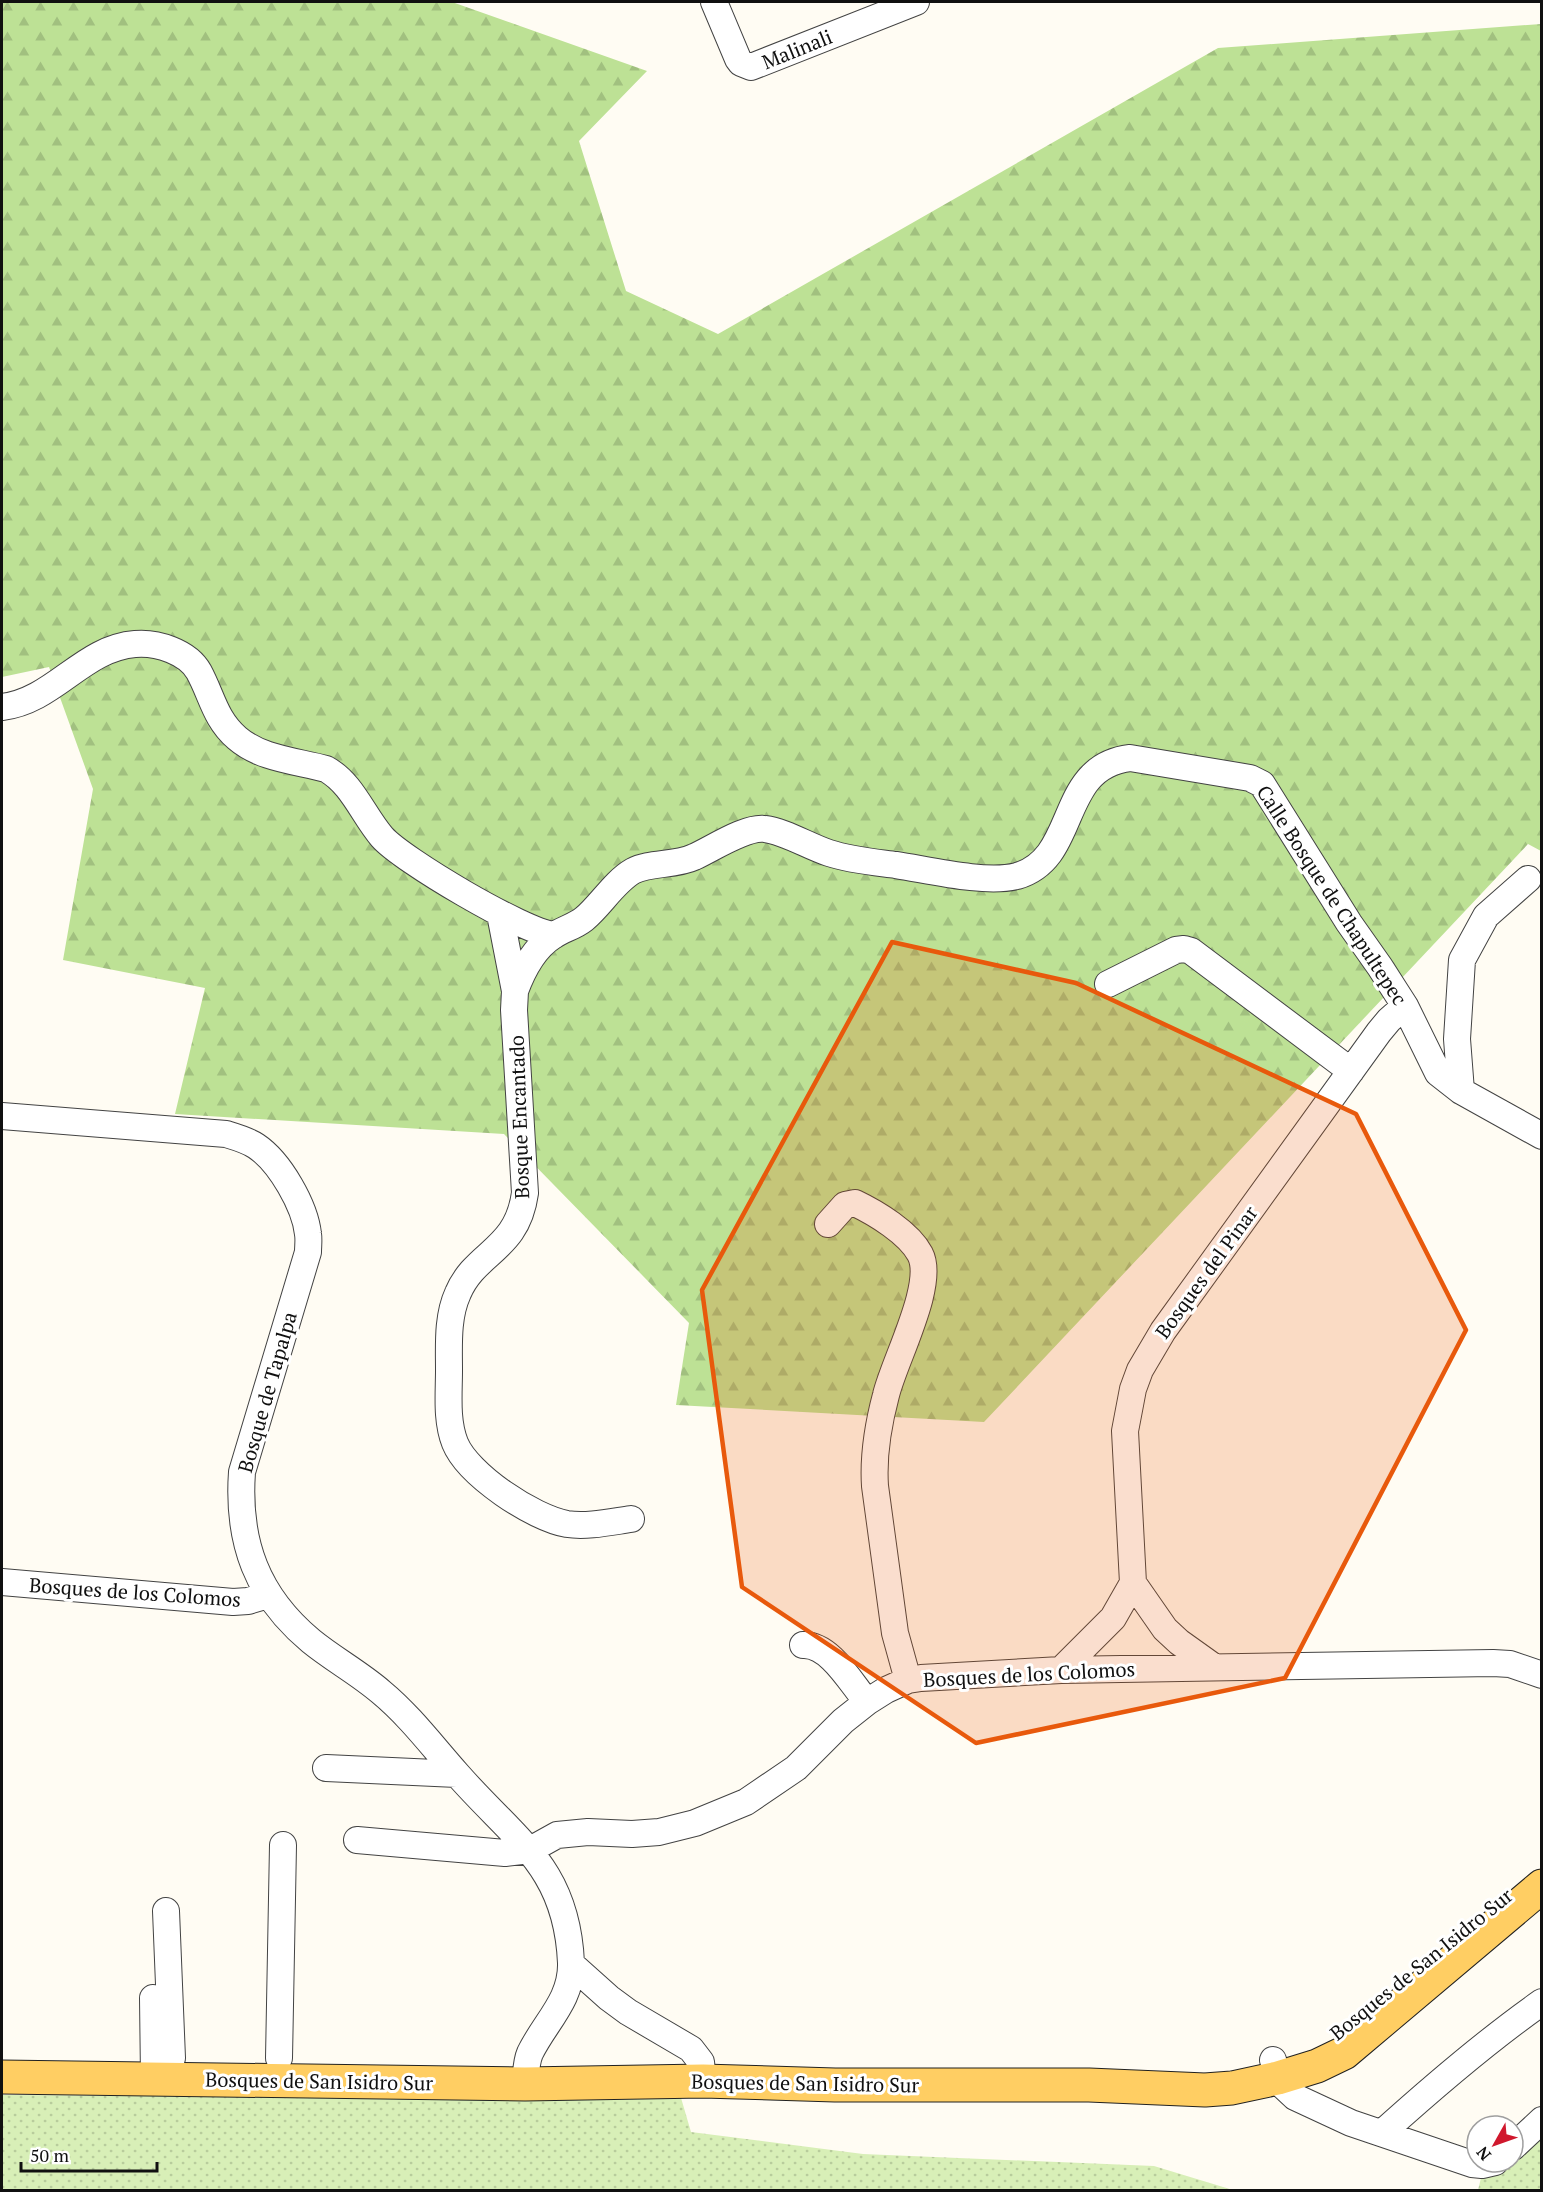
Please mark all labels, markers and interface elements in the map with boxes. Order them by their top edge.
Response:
street label: Malinali [758,23,836,75]
street label: Calle Bosque de Chapultepec [1251,780,1413,1010]
street label: Bosque Encantado [503,1035,535,1199]
street label: Bosques del Pinar [1149,1200,1263,1344]
street label: Bosque de Tapalpa [231,1308,303,1476]
street label: Bosques de los Colomos [28,1571,242,1613]
street label: Bosques de los Colomos [922,1655,1136,1693]
street label: Bosques de San Isidro Sur [1324,1882,1518,2046]
street label: Bosques de San Isidro Sur [205,2066,433,2096]
street label: Bosques de San Isidro Sur [691,2068,919,2098]
north arrow [1465,2114,1525,2174]
scale bar [21,2135,158,2173]
text: N [1471,2142,1496,2165]
text: 50 m [30,2143,70,2167]

